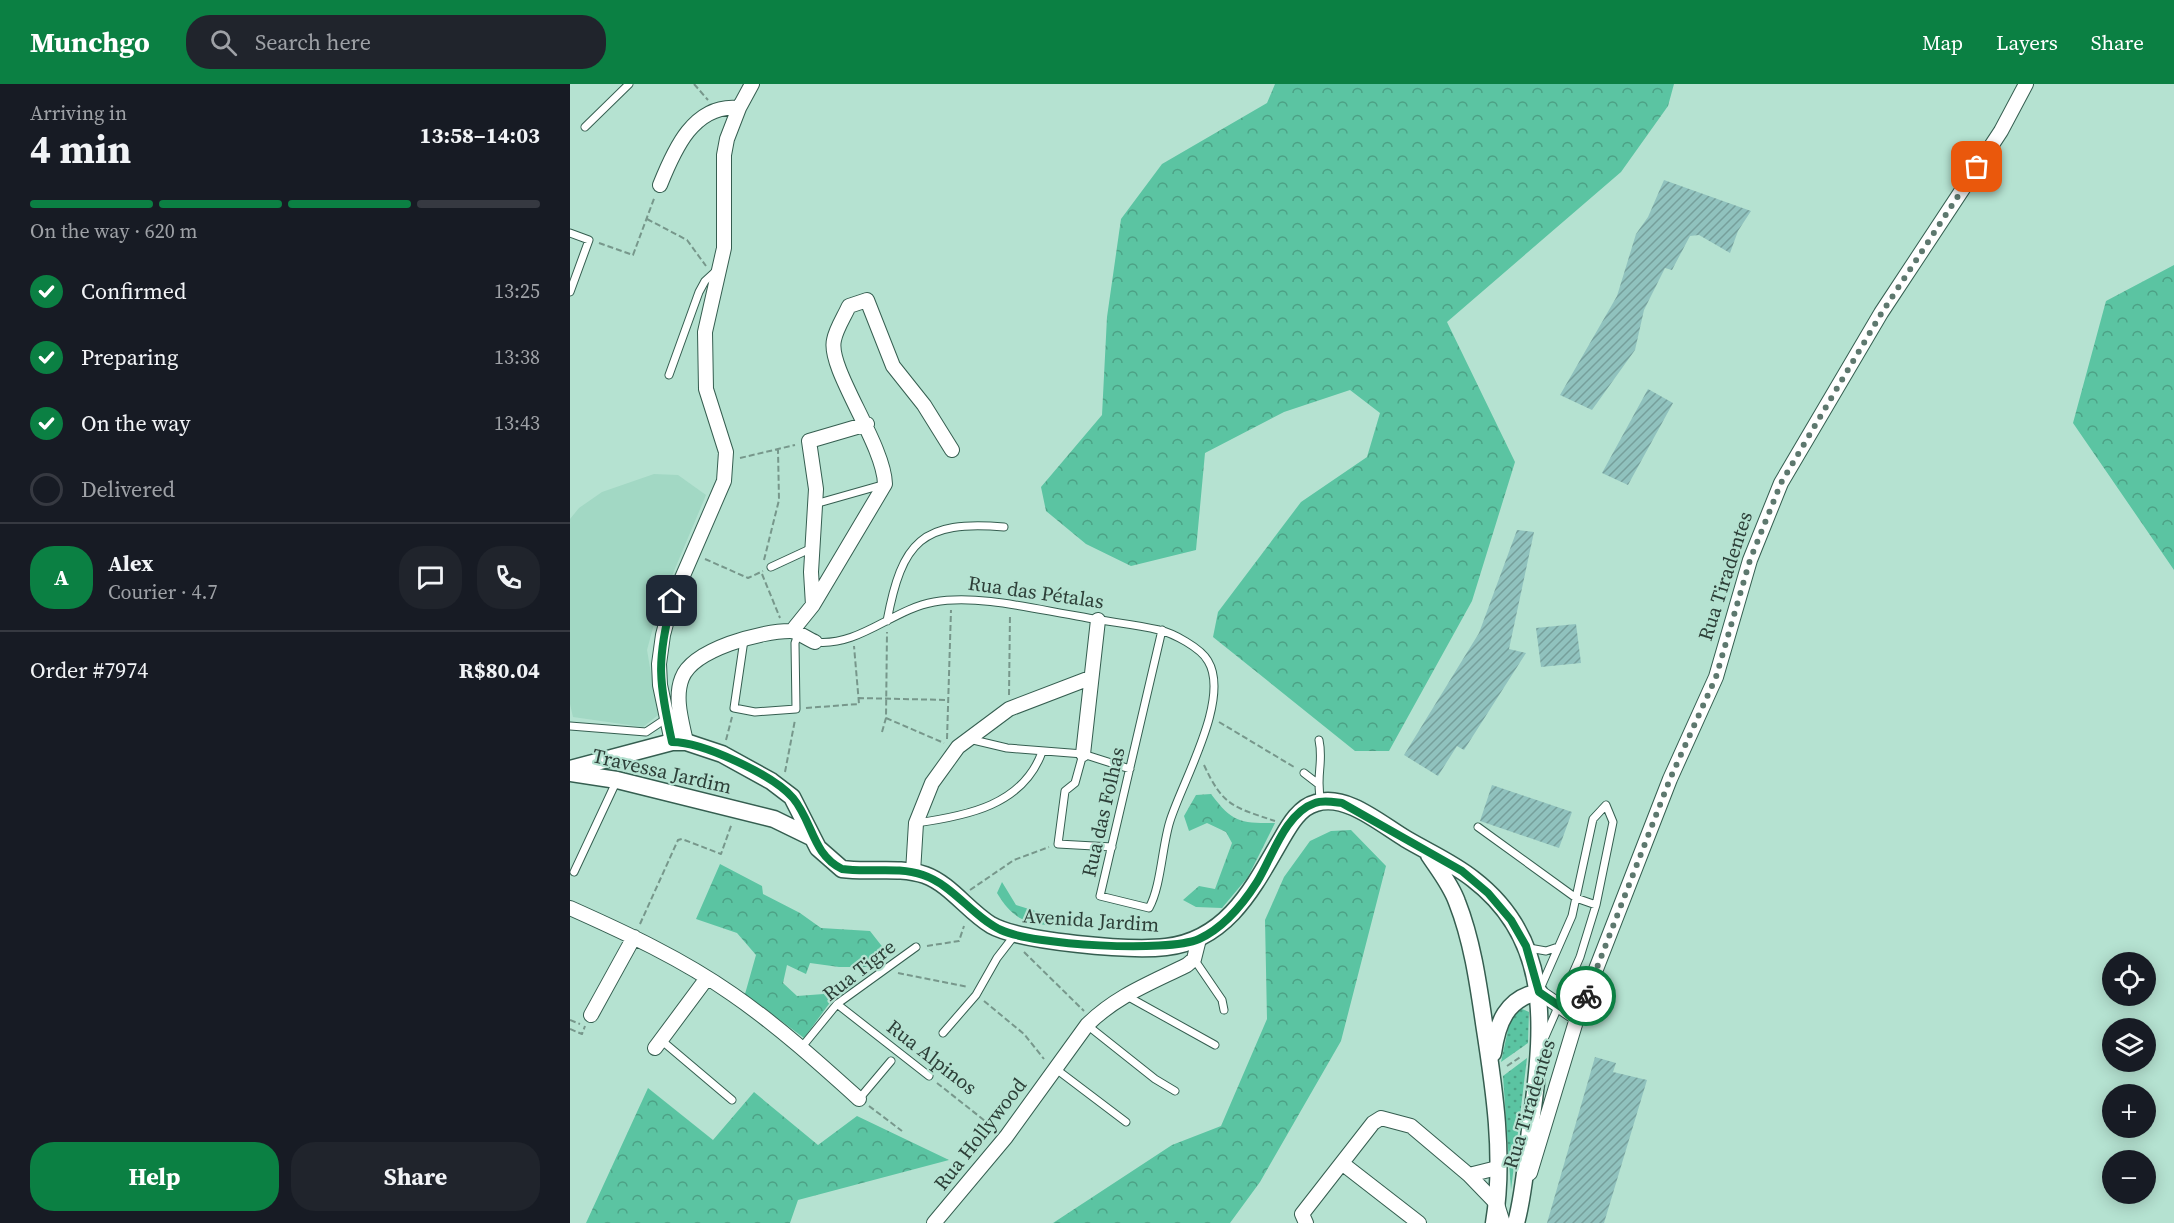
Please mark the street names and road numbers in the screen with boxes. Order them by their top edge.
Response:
street label: Rua Tiradentes [1691,508,1759,644]
street label: Rua das Pétalas [966,569,1106,615]
street label: Travessa Jardim [590,741,734,801]
street label: Rua das Folhas [1074,744,1132,880]
street label: Avenida Jardim [1022,901,1160,939]
street label: Rua Tigre [817,933,901,1007]
street label: Rua Alpinos [881,1013,983,1101]
street label: Rua Tiradentes [1496,1036,1562,1172]
street label: Rua Hollywood [927,1071,1033,1196]

